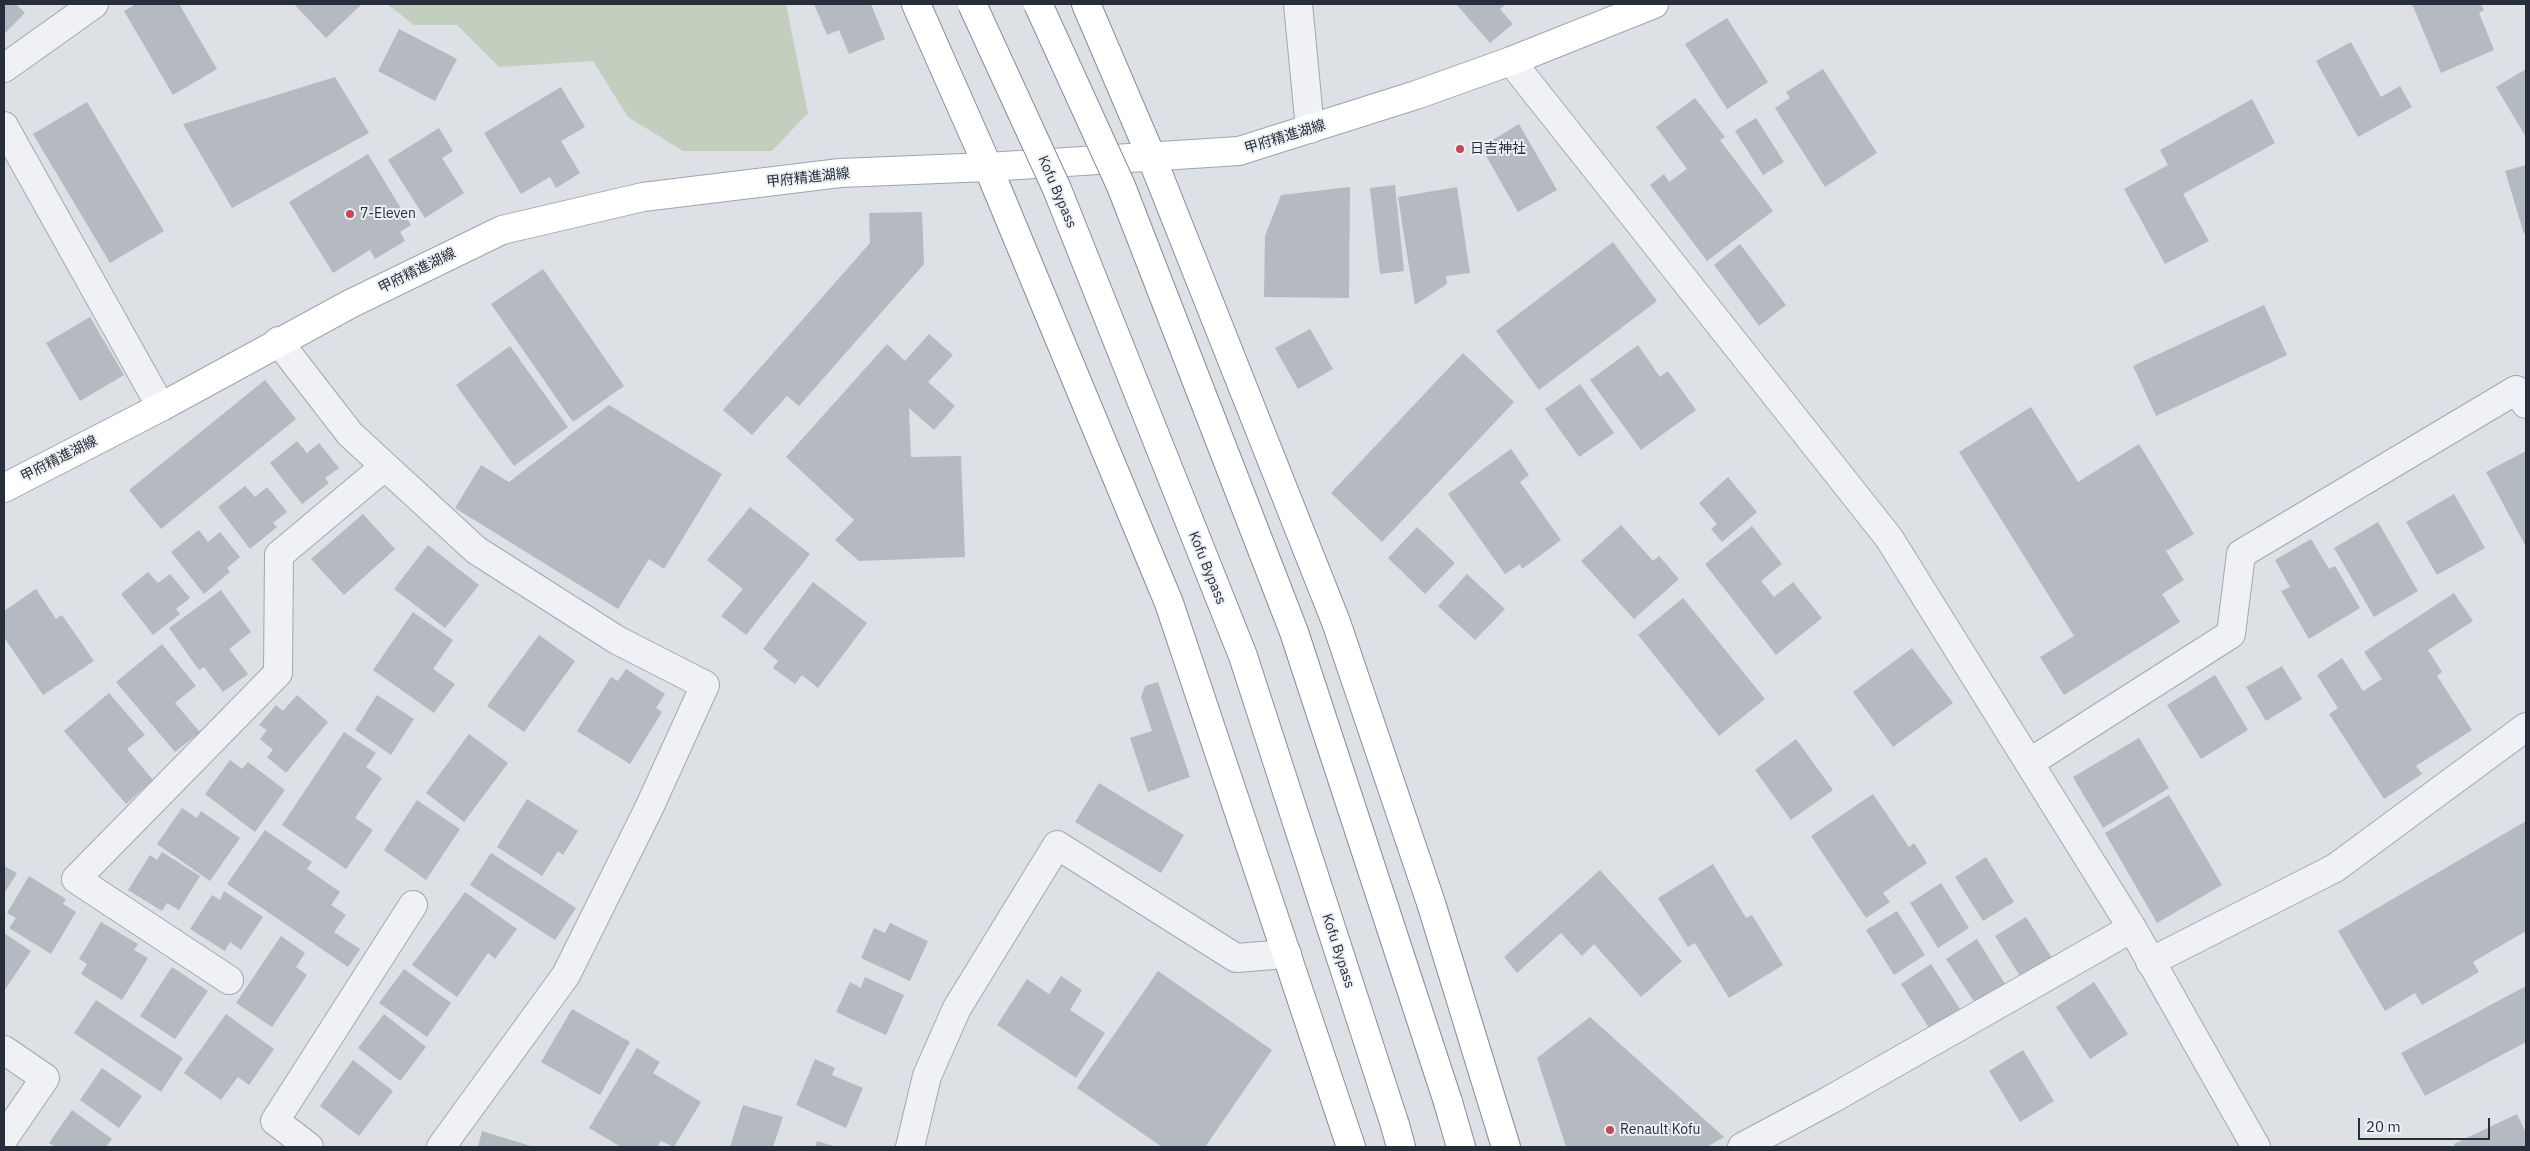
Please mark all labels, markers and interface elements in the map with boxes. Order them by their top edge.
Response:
street label: 甲府精進湖線 [1242,117,1328,157]
place label: 日吉神社 [1470,141,1526,157]
marker: 日吉神社 [1454,143,1466,155]
street label: Kofu Bypass [1034,153,1080,231]
street label: 甲府精進湖線 [765,165,851,191]
place label: 7-Eleven [360,206,416,222]
marker: 7-Eleven [344,208,356,220]
street label: 甲府精進湖線 [376,245,458,297]
street label: 甲府精進湖線 [18,432,100,486]
street label: Kofu Bypass [1185,529,1229,607]
street label: Kofu Bypass [1318,912,1358,990]
scale bar [2360,1108,2492,1140]
text: 20 m [2366,1117,2401,1136]
place label: Renault Kofu [1620,1122,1701,1138]
marker: Renault Kofu [1604,1124,1616,1136]

